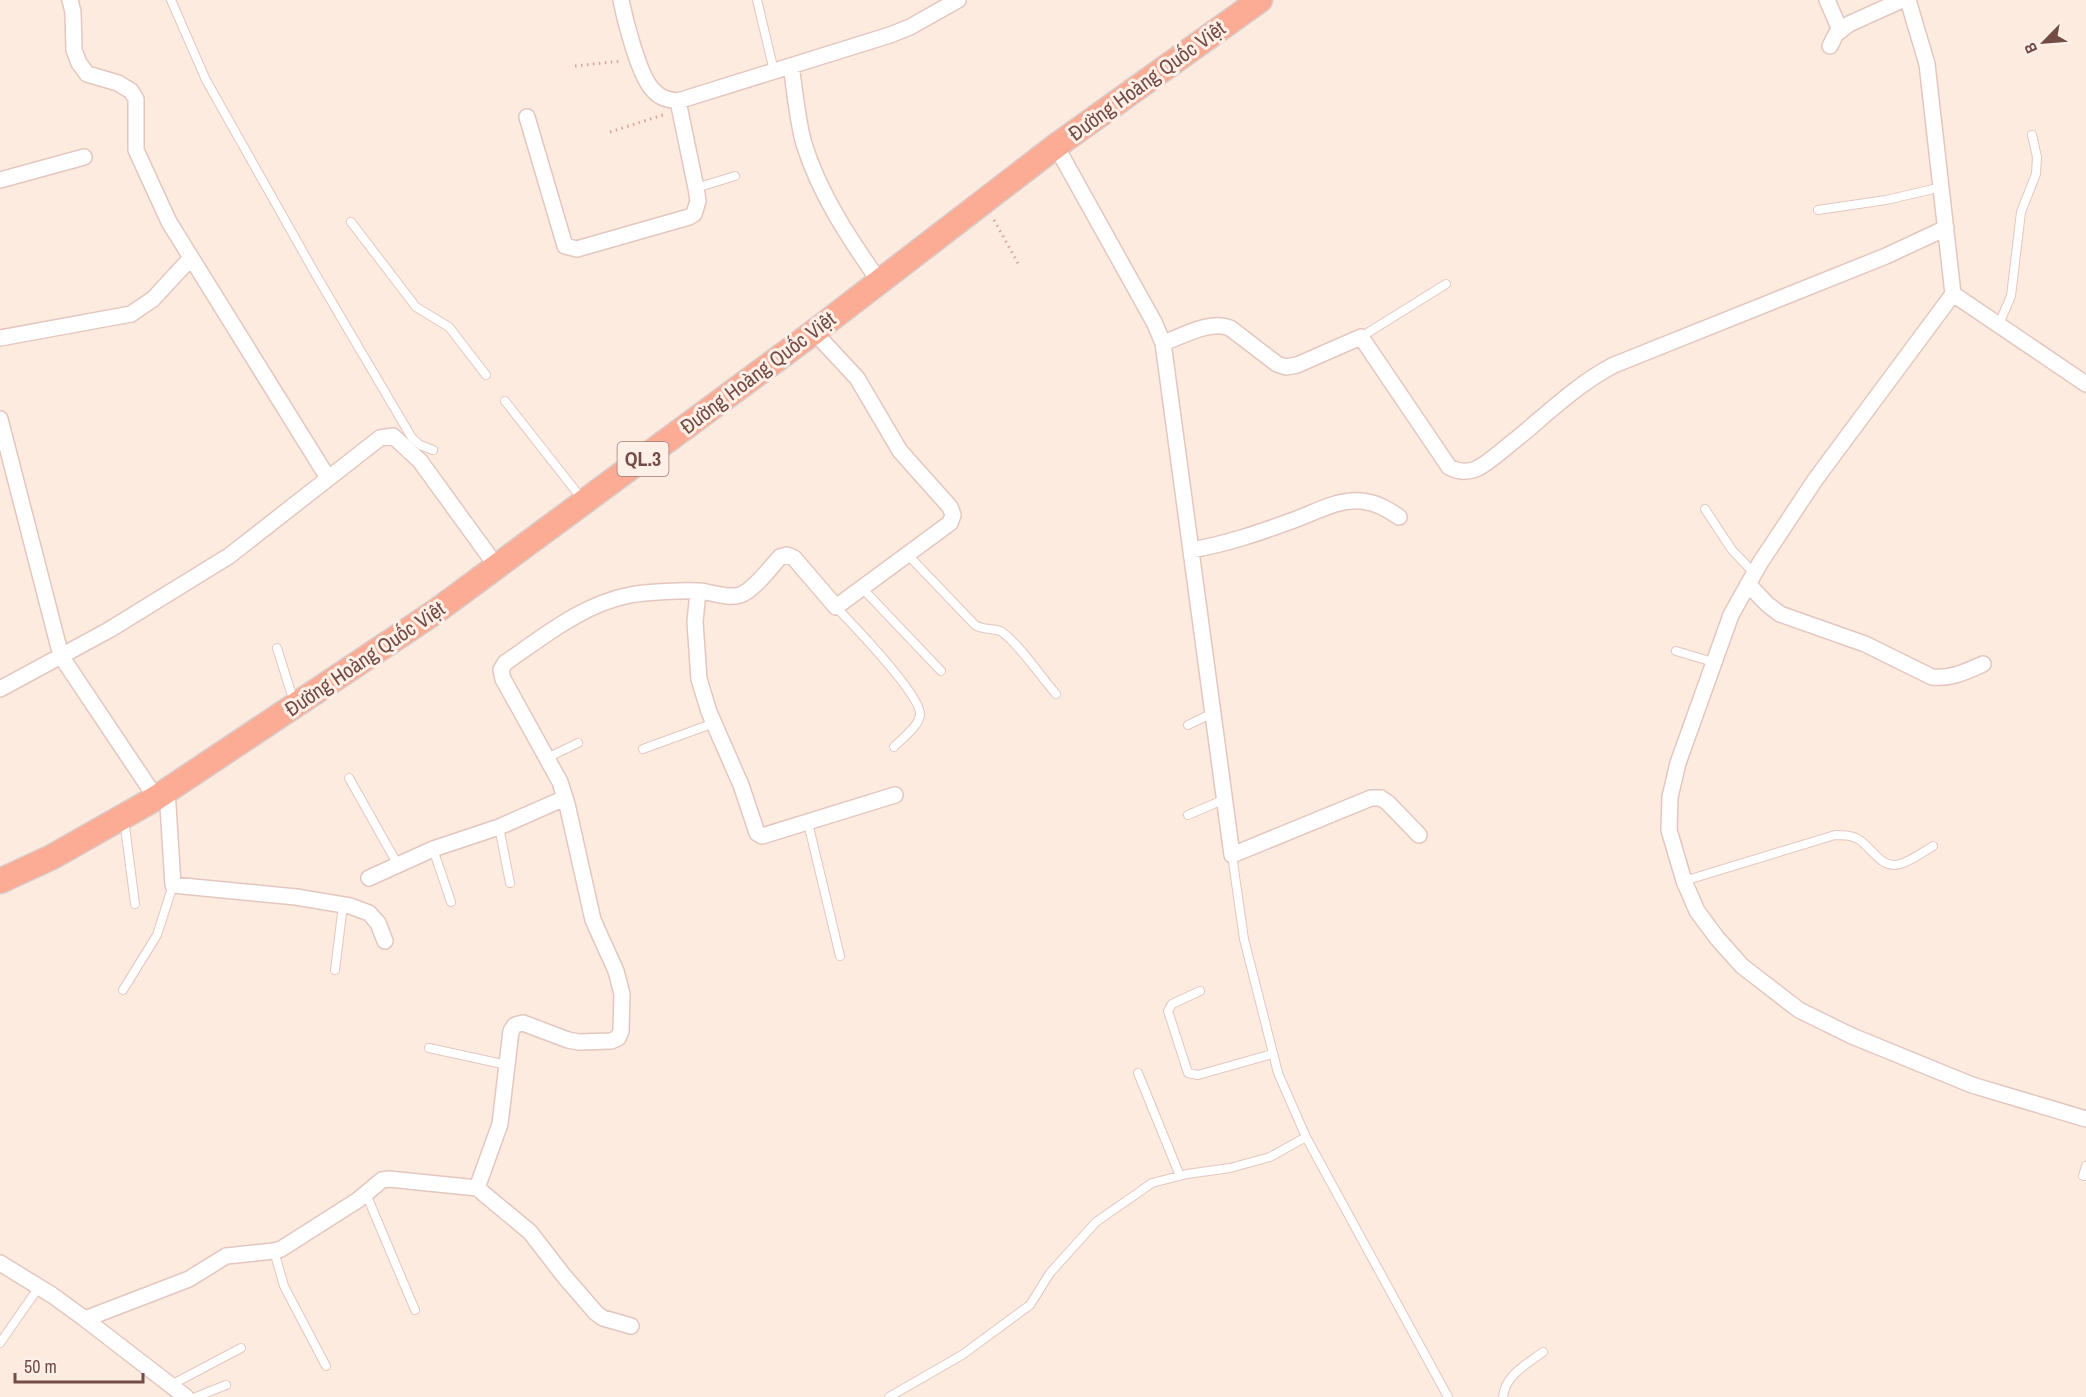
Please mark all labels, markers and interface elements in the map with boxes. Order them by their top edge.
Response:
north arrow [2014,12,2074,72]
street label: Đường Hoàng Quốc Việt [1062,14,1231,147]
text: B [2018,39,2042,57]
street label: Đường Hoàng Quốc Việt [674,305,841,441]
road number: QL.3 [618,442,668,476]
street label: Đường Hoàng Quốc Việt [279,594,451,723]
scale bar [15,1346,142,1384]
text: 50 m [24,1354,57,1379]

